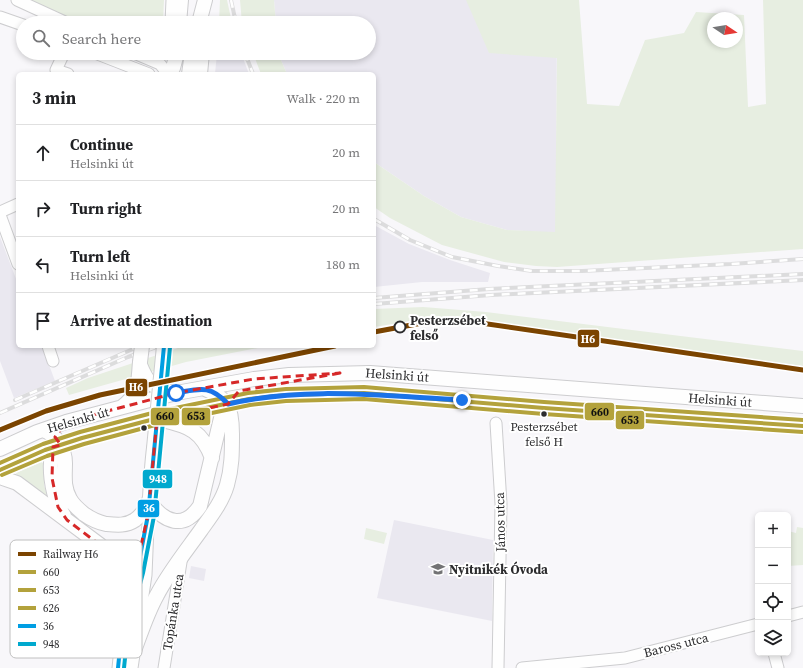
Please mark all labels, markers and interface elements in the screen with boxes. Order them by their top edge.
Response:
north arrow [707,12,743,48]
search box [16,16,376,60]
icon: search [30,27,52,49]
text: Search here [62,28,141,49]
text: 3 min [32,86,76,110]
text: Walk · 220 m [287,90,360,107]
text: Continue [70,134,133,155]
icon: ahead [32,142,54,164]
text: 20 m [332,144,360,161]
text: Helsinki út [70,155,134,172]
icon: right [32,198,54,220]
text: Turn right [70,198,142,219]
text: 20 m [332,200,360,217]
text: Turn left [70,246,130,267]
icon: left [32,254,54,276]
text: 180 m [326,256,360,273]
text: Helsinki út [70,267,134,284]
icon: arrive [32,310,54,332]
text: Arrive at destination [70,310,212,331]
place label: Pesterzsébet felső [410,312,486,344]
marker: Pesterzsébet felső [393,320,407,334]
line badge: H6 [577,329,600,348]
text: H6 [581,332,595,347]
street label: Helsinki út [365,364,430,386]
line badge: H6 [125,378,148,397]
text: H6 [129,380,143,395]
route start [167,384,185,402]
street label: Helsinki út [688,389,753,411]
route end [453,391,471,409]
line badge: 660 [584,402,615,421]
street label: Helsinki út [45,403,112,437]
text: 660 [591,405,609,420]
line badge: 660 [150,407,180,426]
line badge: 653 [181,407,211,426]
text: 660 [156,409,174,424]
text: 653 [187,409,205,424]
marker: Pesterzsébet felső H [539,409,549,419]
line badge: 653 [615,410,645,430]
text: 653 [621,413,639,428]
place label: Pesterzsébet felső H [511,419,578,450]
unlabelled marker [139,423,149,433]
line badge: 948 [142,469,173,489]
text: 948 [149,472,167,487]
street label: János utca [491,492,509,553]
line badge: 36 [137,499,160,518]
text: 36 [143,501,155,516]
map controls [755,512,791,656]
button: + [755,512,791,548]
legend [10,540,142,658]
text: Railway H6 [43,547,99,562]
button: − [755,548,791,584]
school or university icon: Nyitnikék Óvoda [430,561,446,577]
place label: Nyitnikék Óvoda [449,561,548,578]
text: 660 [43,565,60,580]
street label: Topánka utca [159,572,188,652]
text: 653 [43,583,60,598]
button: locate [755,584,791,620]
text: 626 [43,601,60,616]
text: 36 [43,619,54,634]
button: layers [755,620,791,656]
street label: Baross utca [642,629,711,661]
text: 948 [43,637,60,652]

